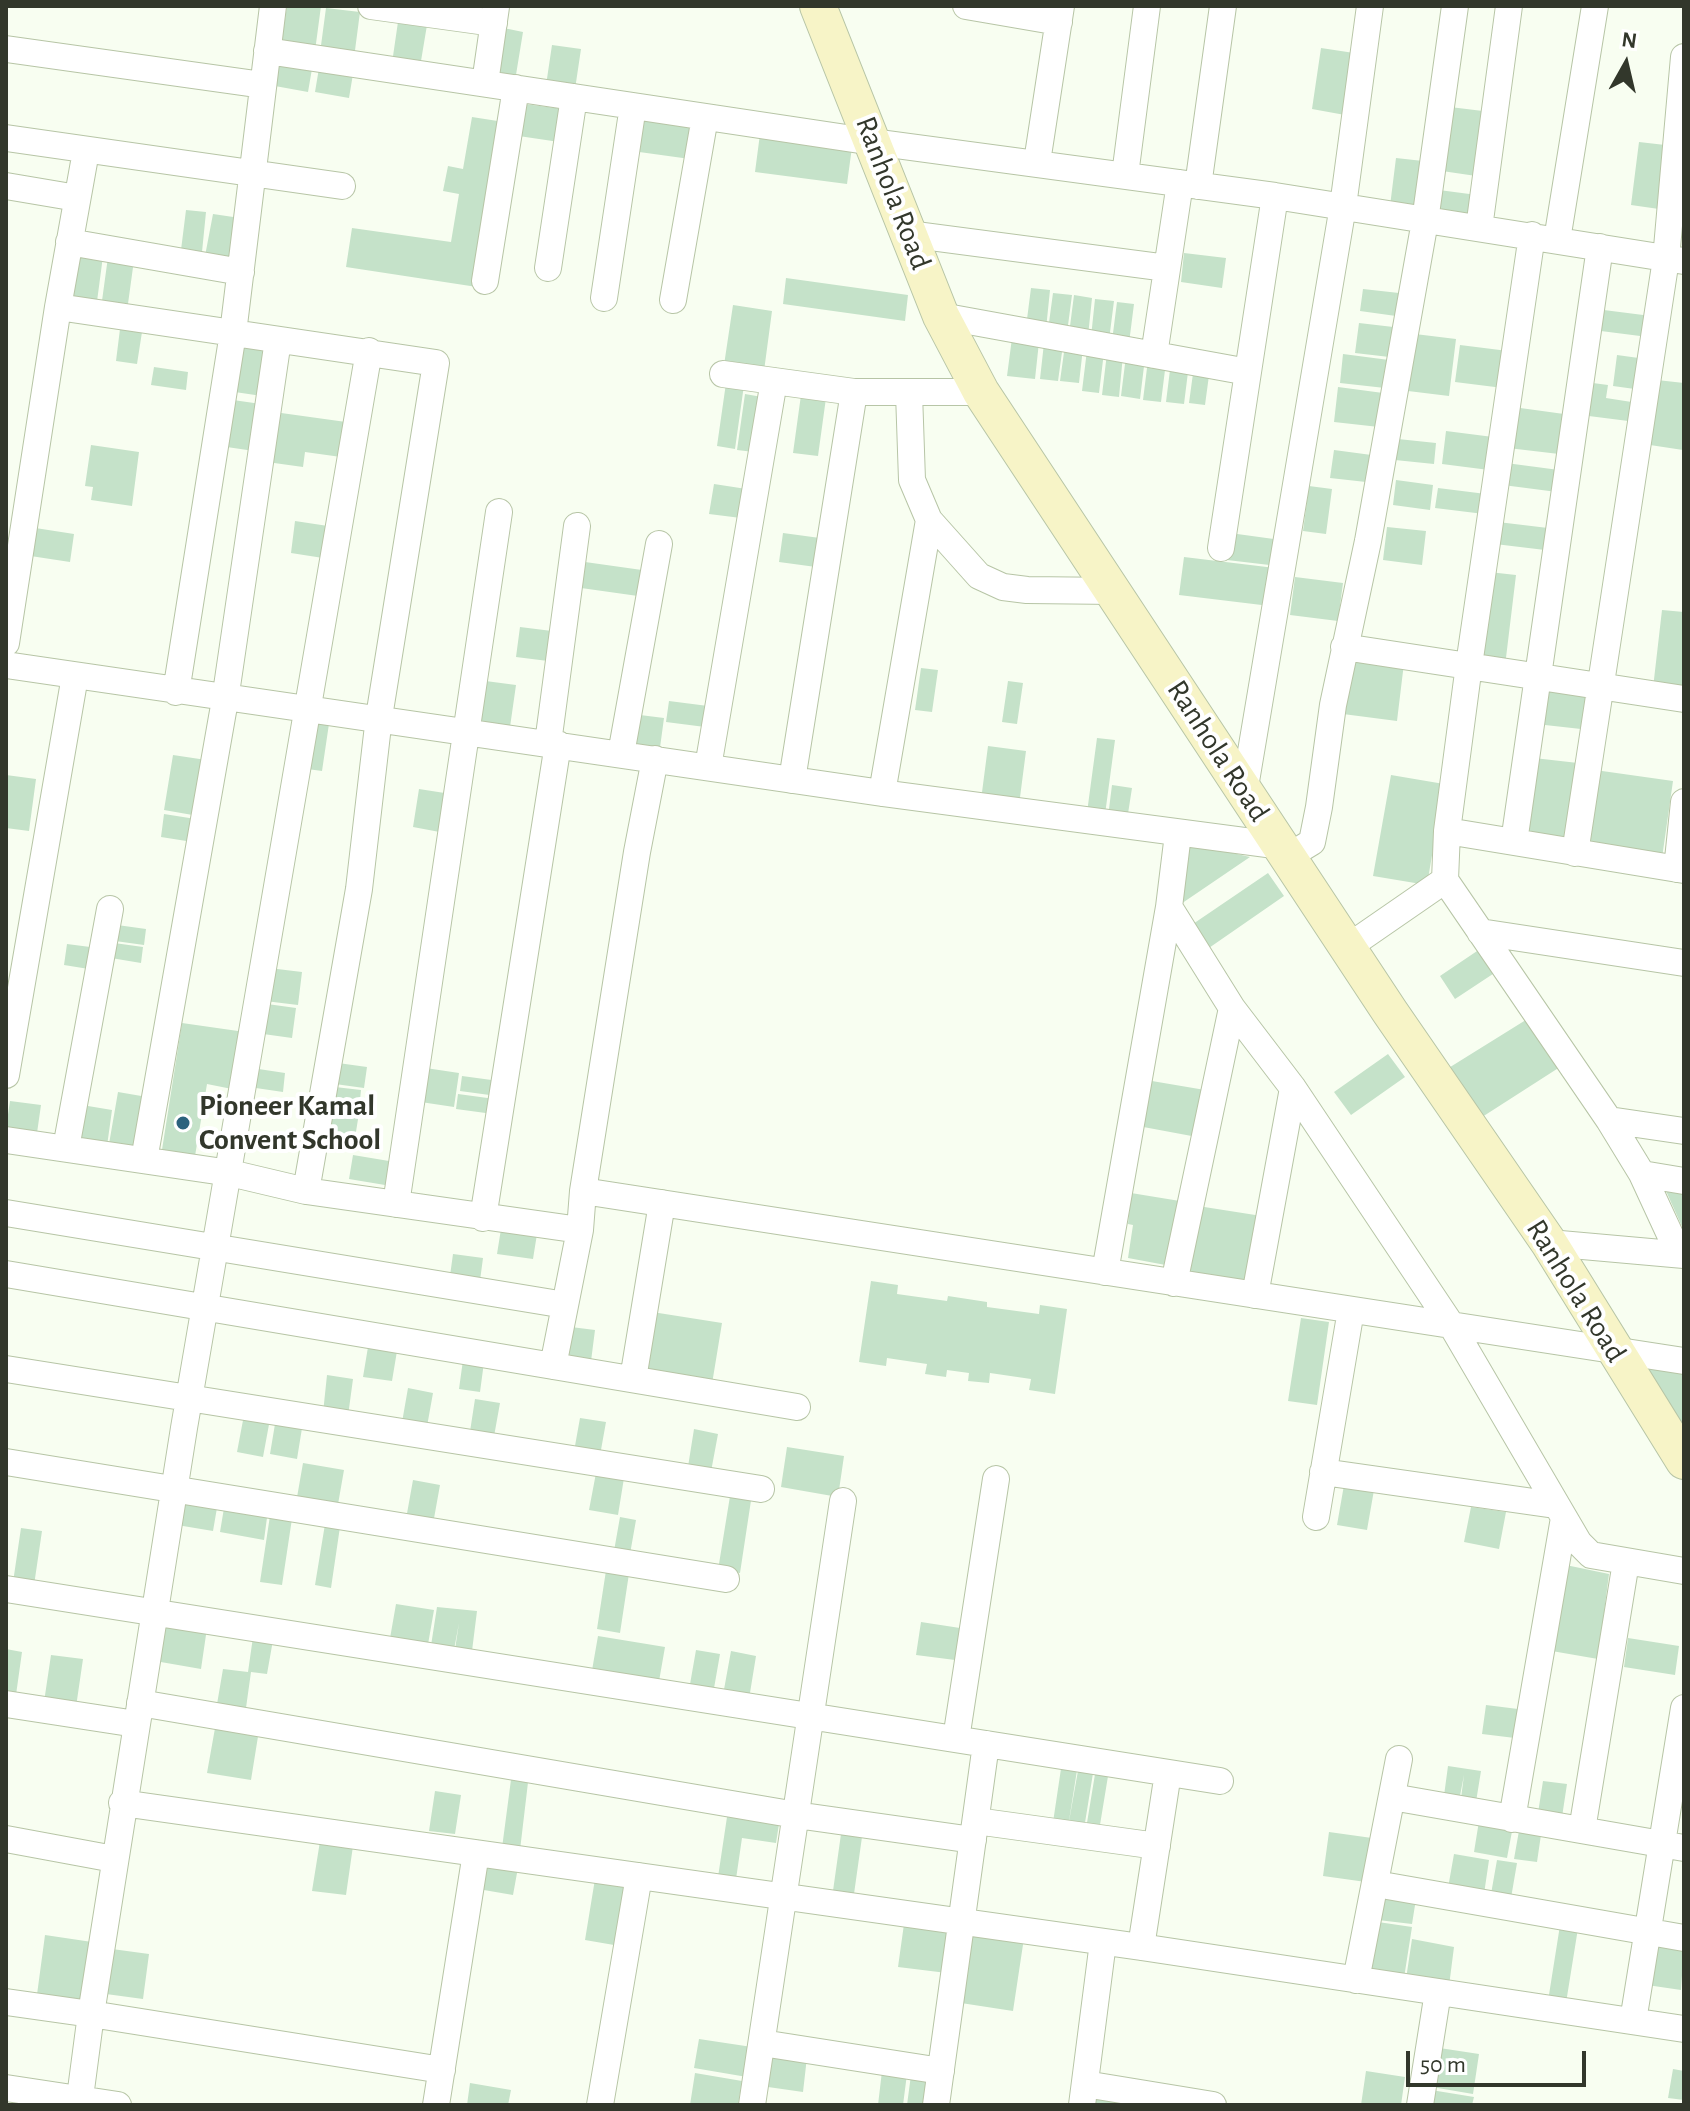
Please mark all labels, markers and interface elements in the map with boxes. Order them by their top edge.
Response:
north arrow [1586,24,1666,104]
text: N [1620,28,1638,52]
street label: Ranhola Road [847,111,939,275]
street label: Ranhola Road [1159,674,1277,828]
place label: Pioneer Kamal Convent School [199,1088,381,1158]
marker: Pioneer Kamal Convent School [174,1114,192,1132]
street label: Ranhola Road [1518,1213,1634,1369]
scale bar [1410,2035,1590,2085]
text: 50 m [1420,2053,1466,2077]

